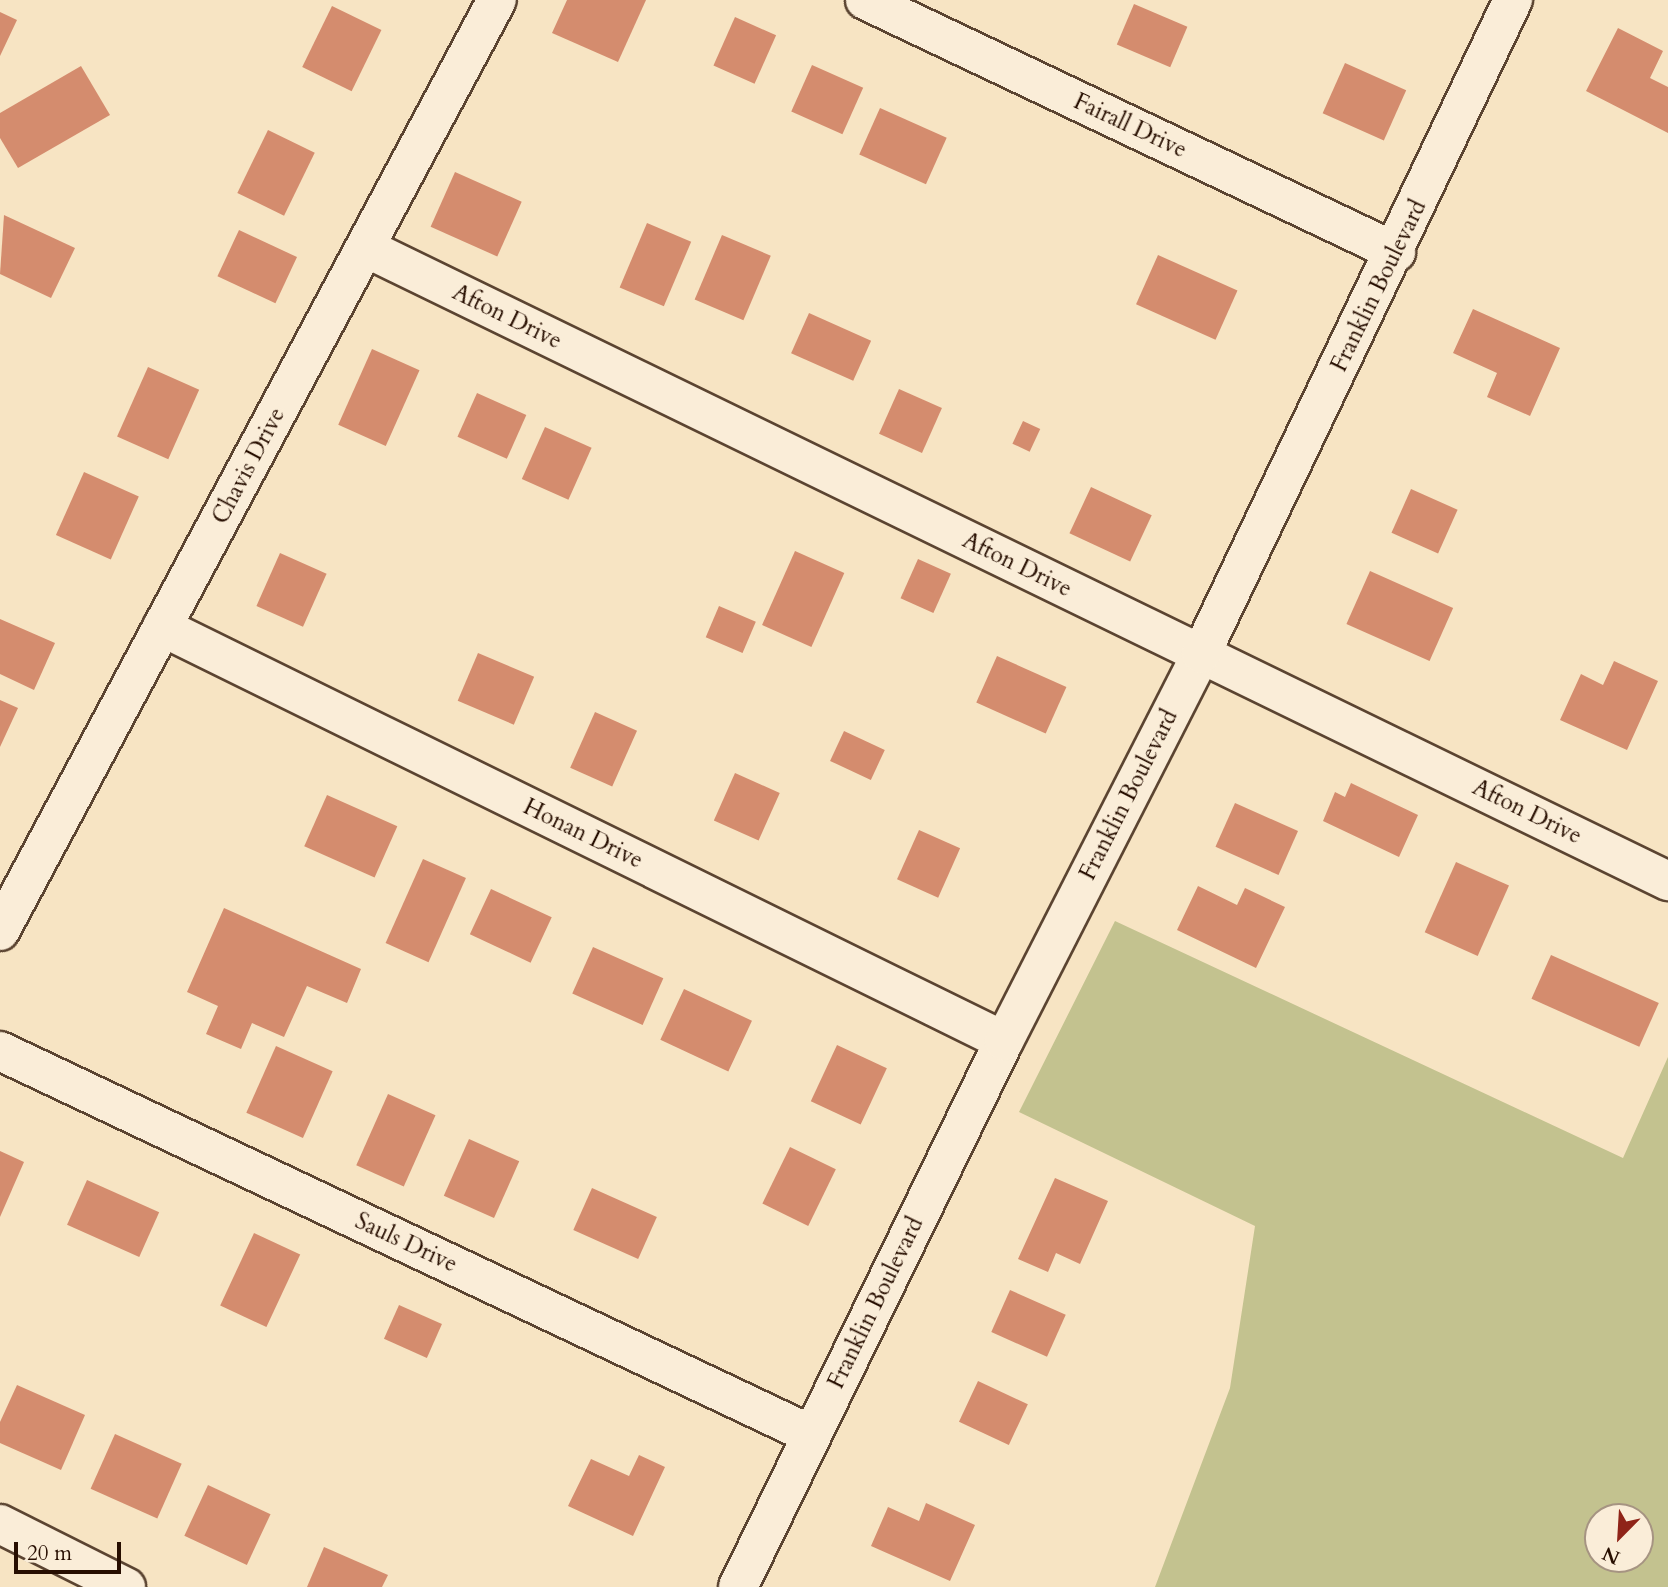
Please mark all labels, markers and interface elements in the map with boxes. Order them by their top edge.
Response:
street label: Fairall Drive [1069,88,1191,164]
street label: Franklin Boulevard [1325,196,1433,376]
street label: Afton Drive [448,279,566,355]
street label: Chavis Drive [207,403,291,529]
street label: Afton Drive [958,527,1076,603]
street label: Franklin Boulevard [1074,705,1184,885]
street label: Afton Drive [1468,774,1586,850]
street label: Honan Drive [519,793,647,875]
street label: Sauls Drive [351,1207,461,1279]
street label: Franklin Boulevard [822,1213,930,1393]
north arrow [1584,1503,1654,1573]
scale bar [18,1528,124,1572]
text: 20 m [27,1539,72,1568]
text: N [1598,1540,1624,1571]

